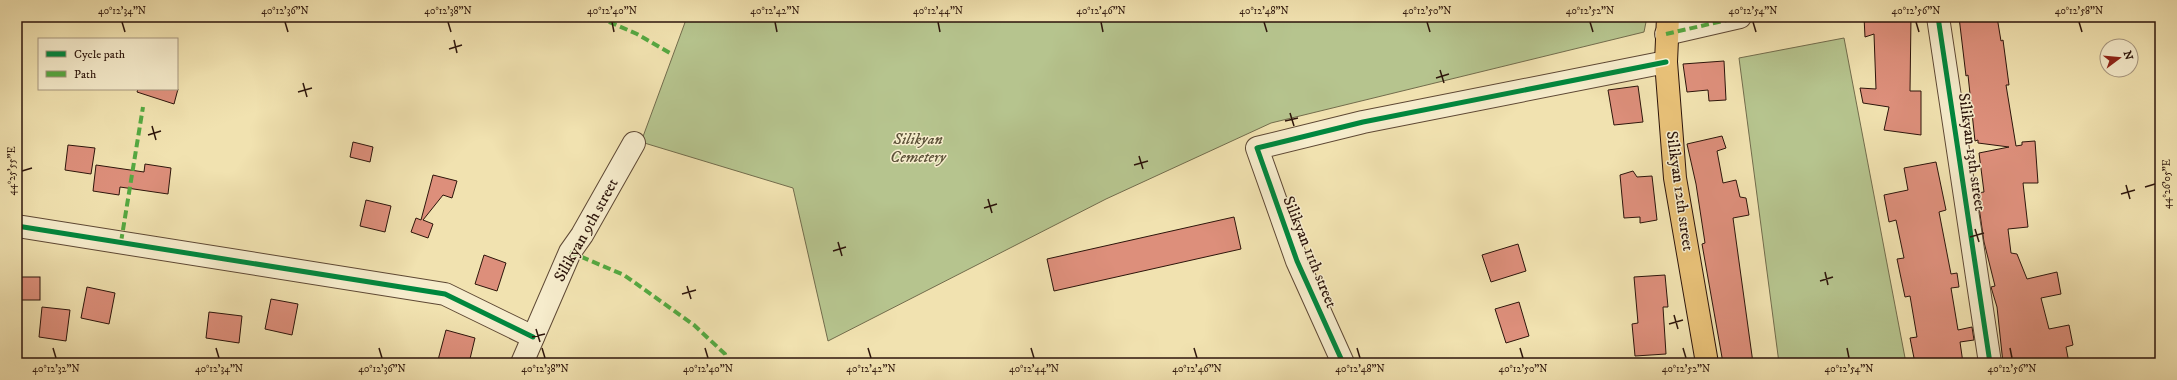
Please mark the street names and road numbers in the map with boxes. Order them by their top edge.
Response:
street label: Silikyan 13th street [1954,92,1990,212]
street label: Silikyan 12th street [1662,130,1698,252]
street label: Silikyan 9th street [549,175,623,285]
street label: Silikyan 11th street [1278,193,1342,311]

